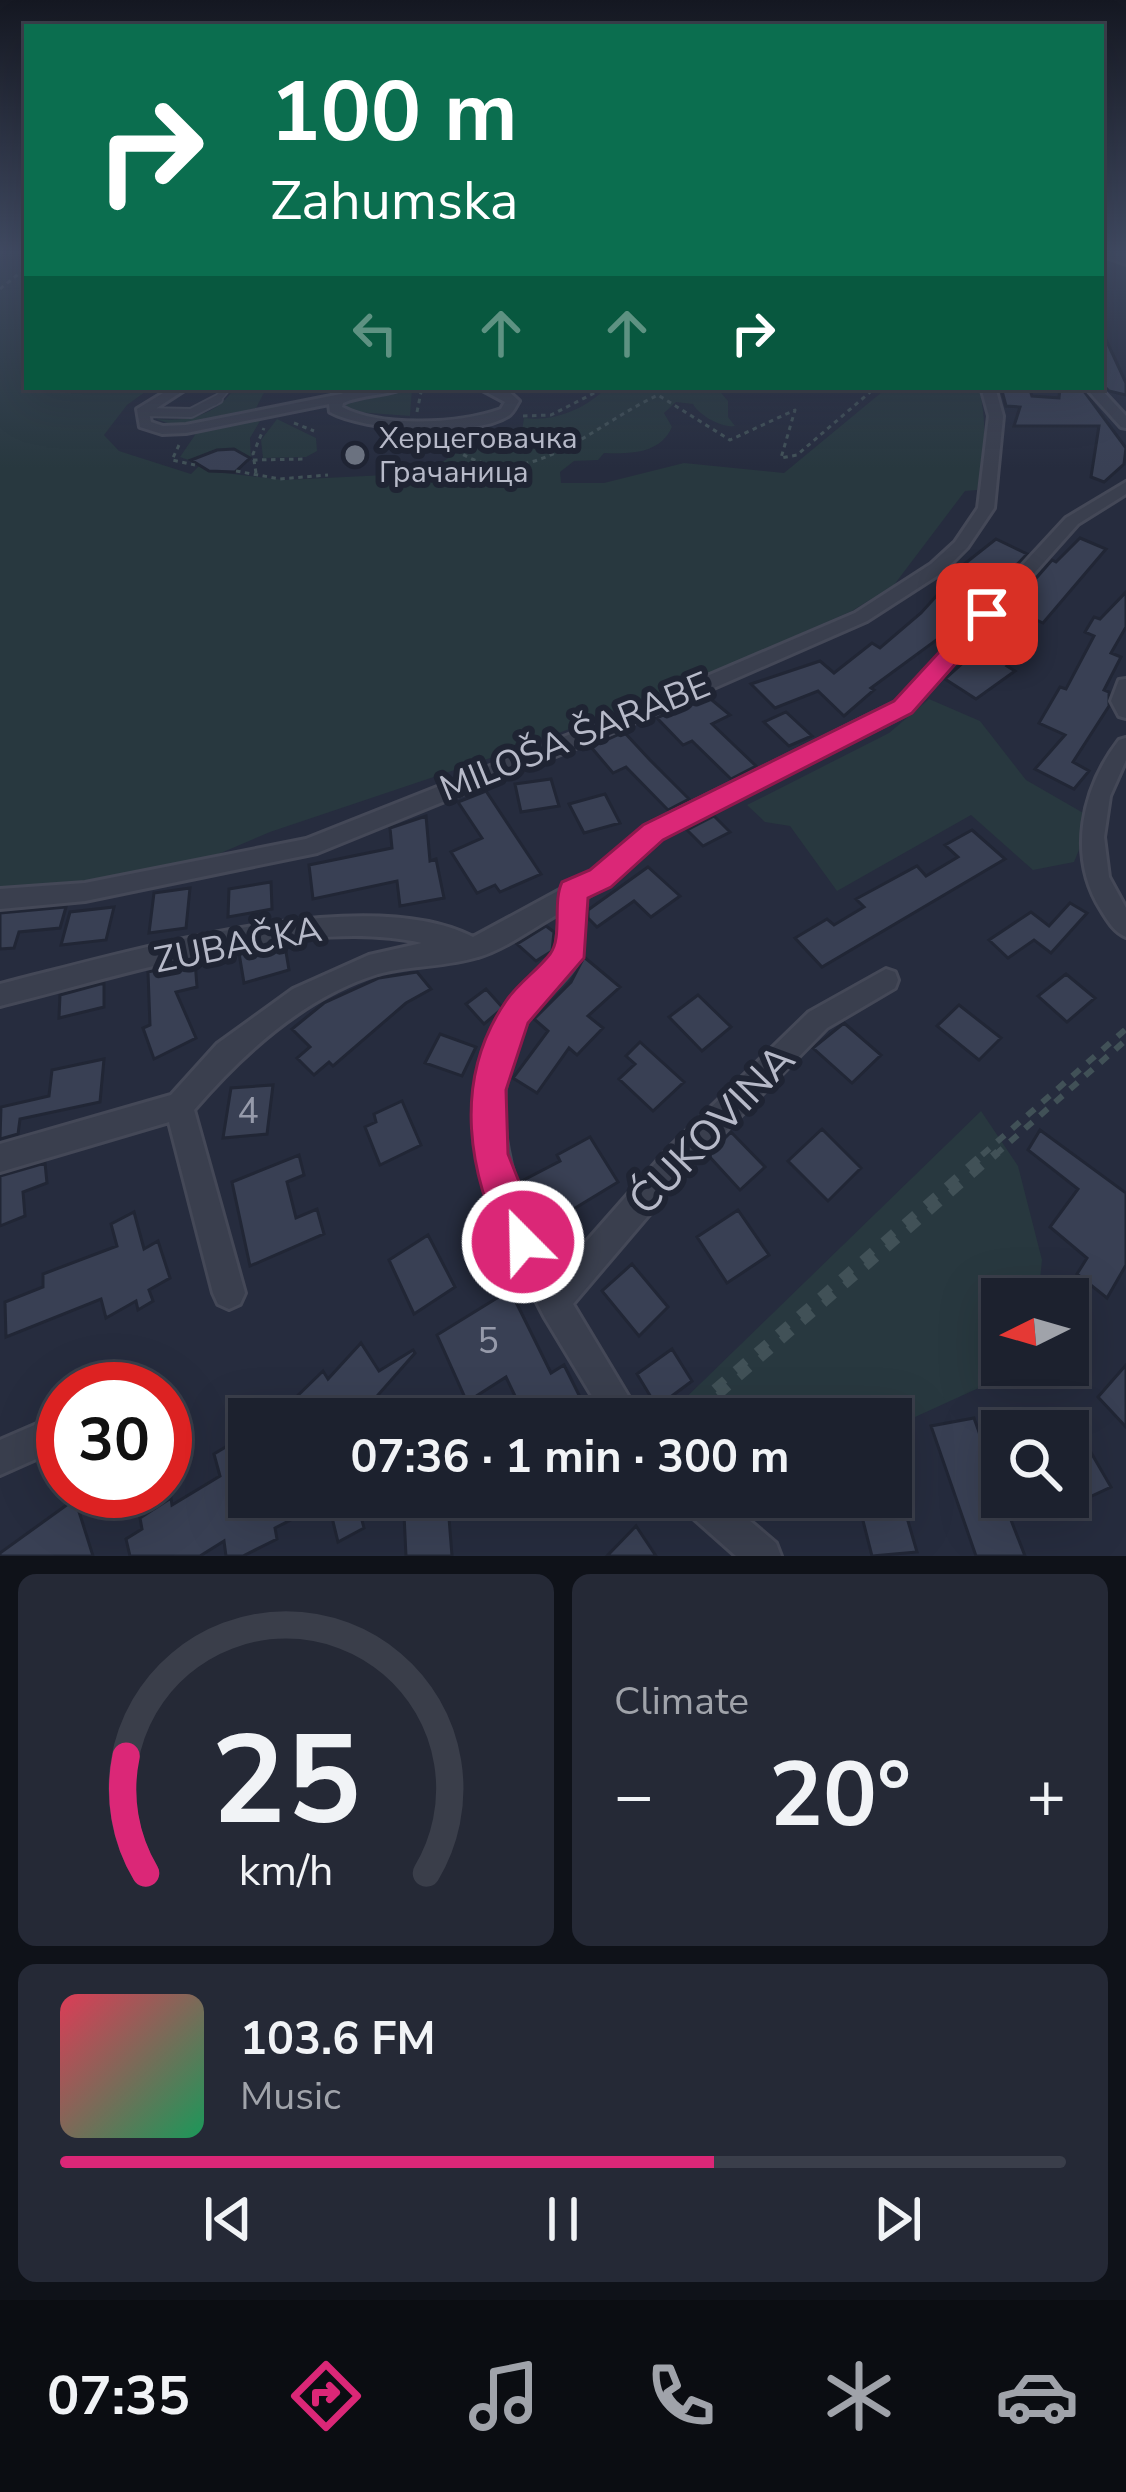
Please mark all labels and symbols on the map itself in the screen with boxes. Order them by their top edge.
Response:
place label: Херцеговачка Грачаница [379,418,578,493]
marker: Херцеговачка Грачаница [342,442,368,468]
pin [936,563,1038,665]
street label: MILOŠA ŠARABE [433,661,717,813]
street label: ZUBAČKA [150,905,326,985]
street label: ĆUKOVINA [616,1032,808,1228]
house number: 4 [237,1087,259,1136]
position arrow [460,1179,586,1305]
north arrow [981,1278,1089,1386]
house number: 5 [477,1317,499,1366]
speed limit sign: 30 [36,1362,192,1518]

